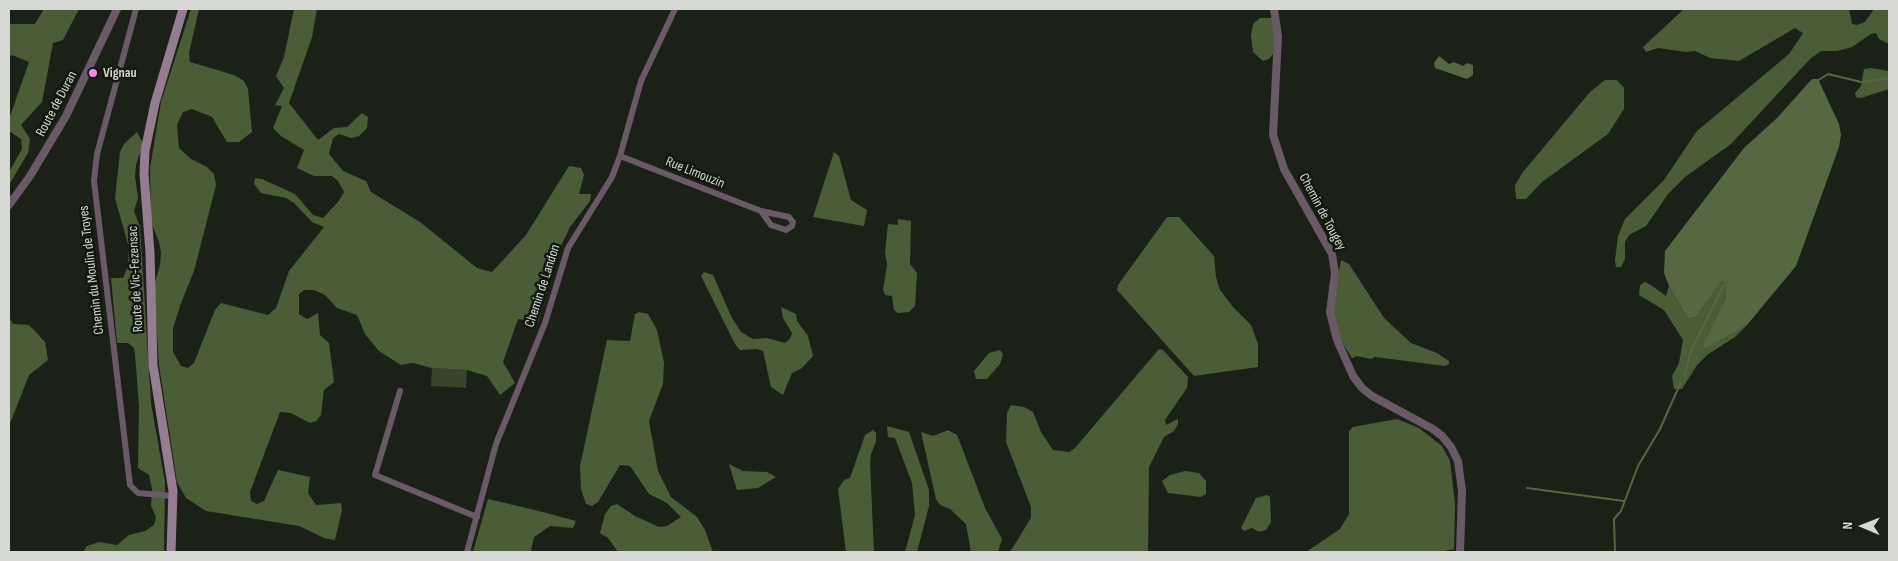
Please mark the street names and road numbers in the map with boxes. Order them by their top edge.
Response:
street label: Route de Duran [33,68,81,140]
street label: Rue Limouzin [663,154,727,192]
street label: Chemin de Tougey [1295,171,1349,253]
street label: Chemin du Moulin de Troyes [76,205,108,335]
street label: Route de Vic-Fezensac [125,225,147,333]
street label: Chemin de Landon [522,242,564,330]

